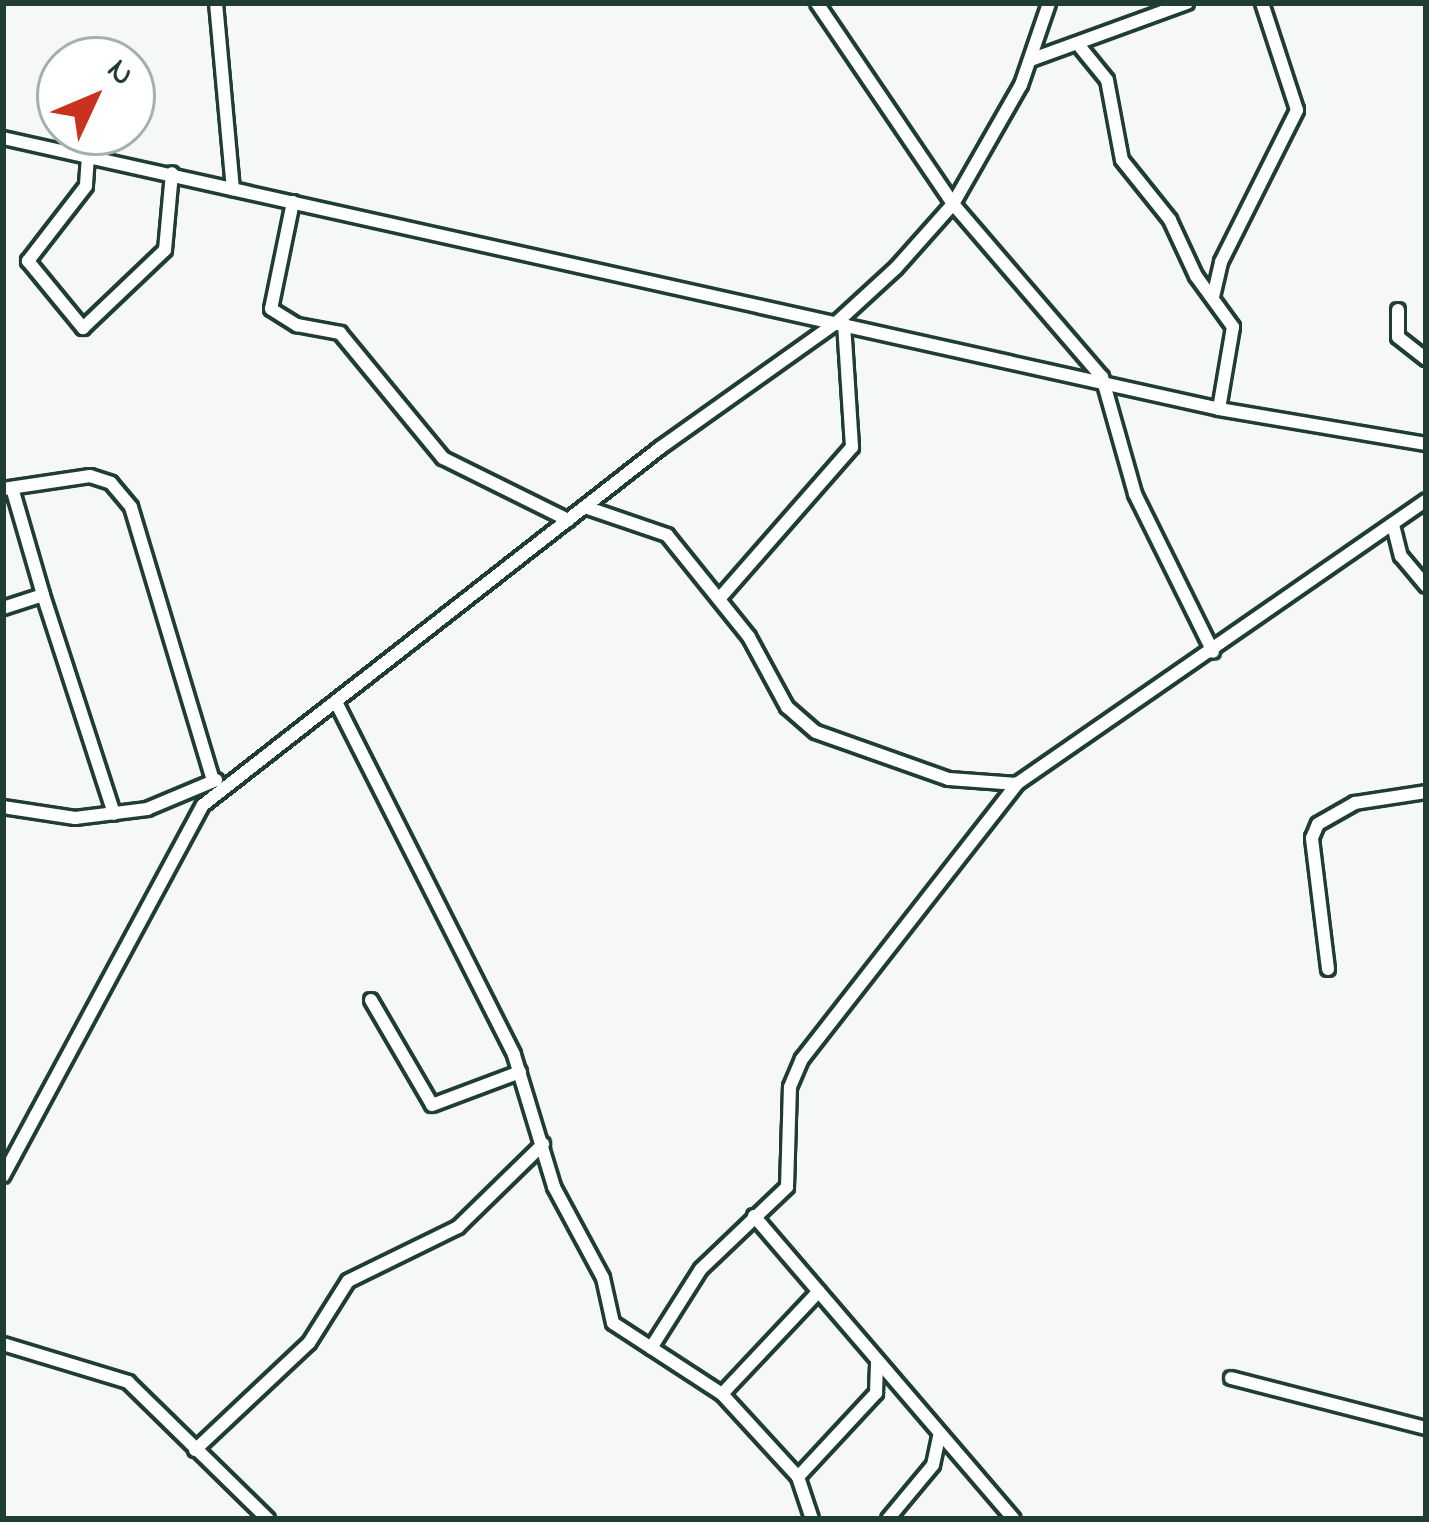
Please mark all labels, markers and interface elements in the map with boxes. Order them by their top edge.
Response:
north arrow [36,36,156,156]
text: N [95,48,145,98]

